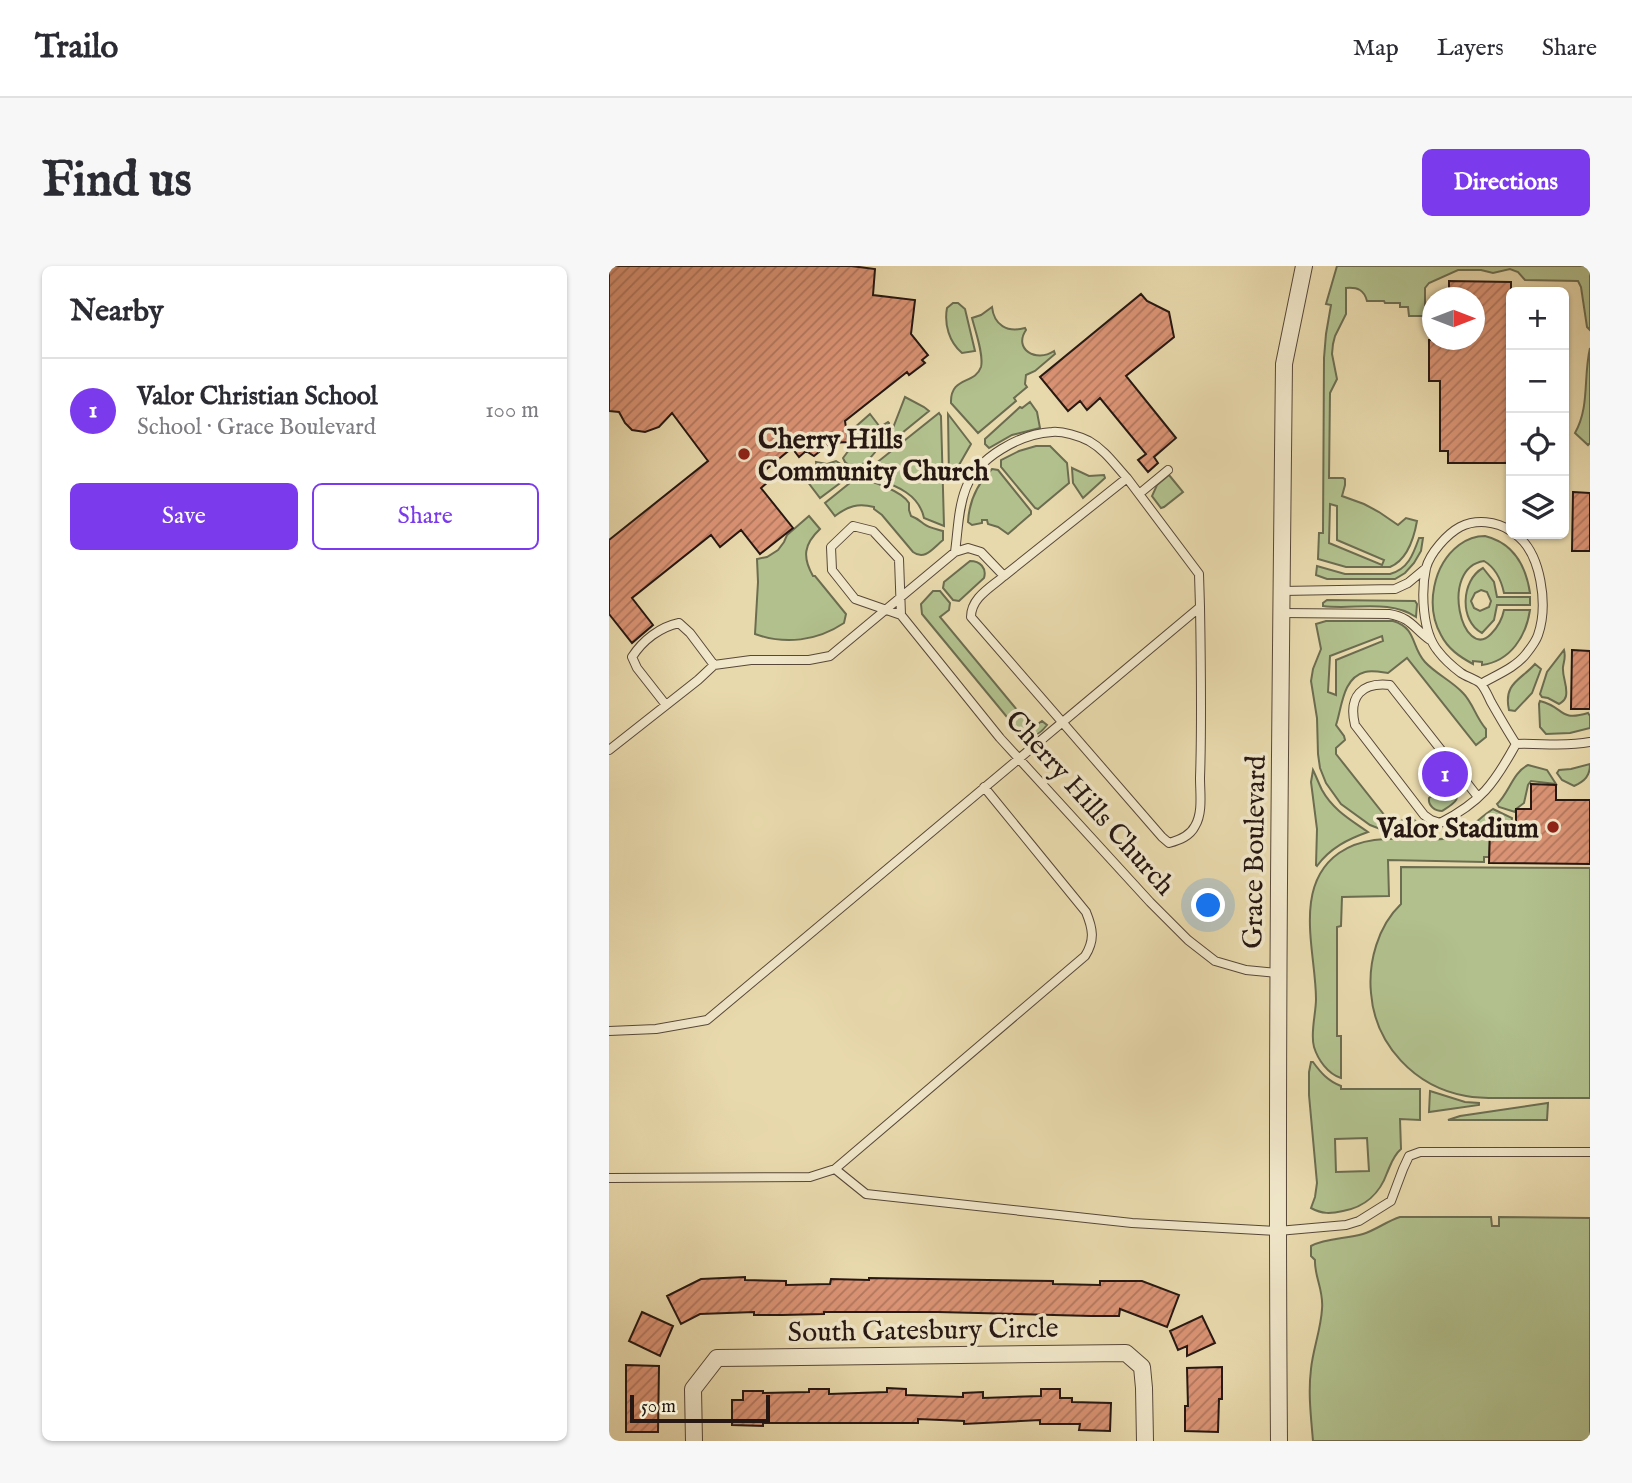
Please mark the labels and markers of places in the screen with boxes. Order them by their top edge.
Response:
place label: Cherry Hills Community Church [758,423,990,490]
marker: Cherry Hills Community Church [736,446,752,462]
pin: 1 [1422,748,1468,800]
place label: Valor Stadium [1376,812,1539,847]
marker: Valor Stadium [1545,819,1561,835]

